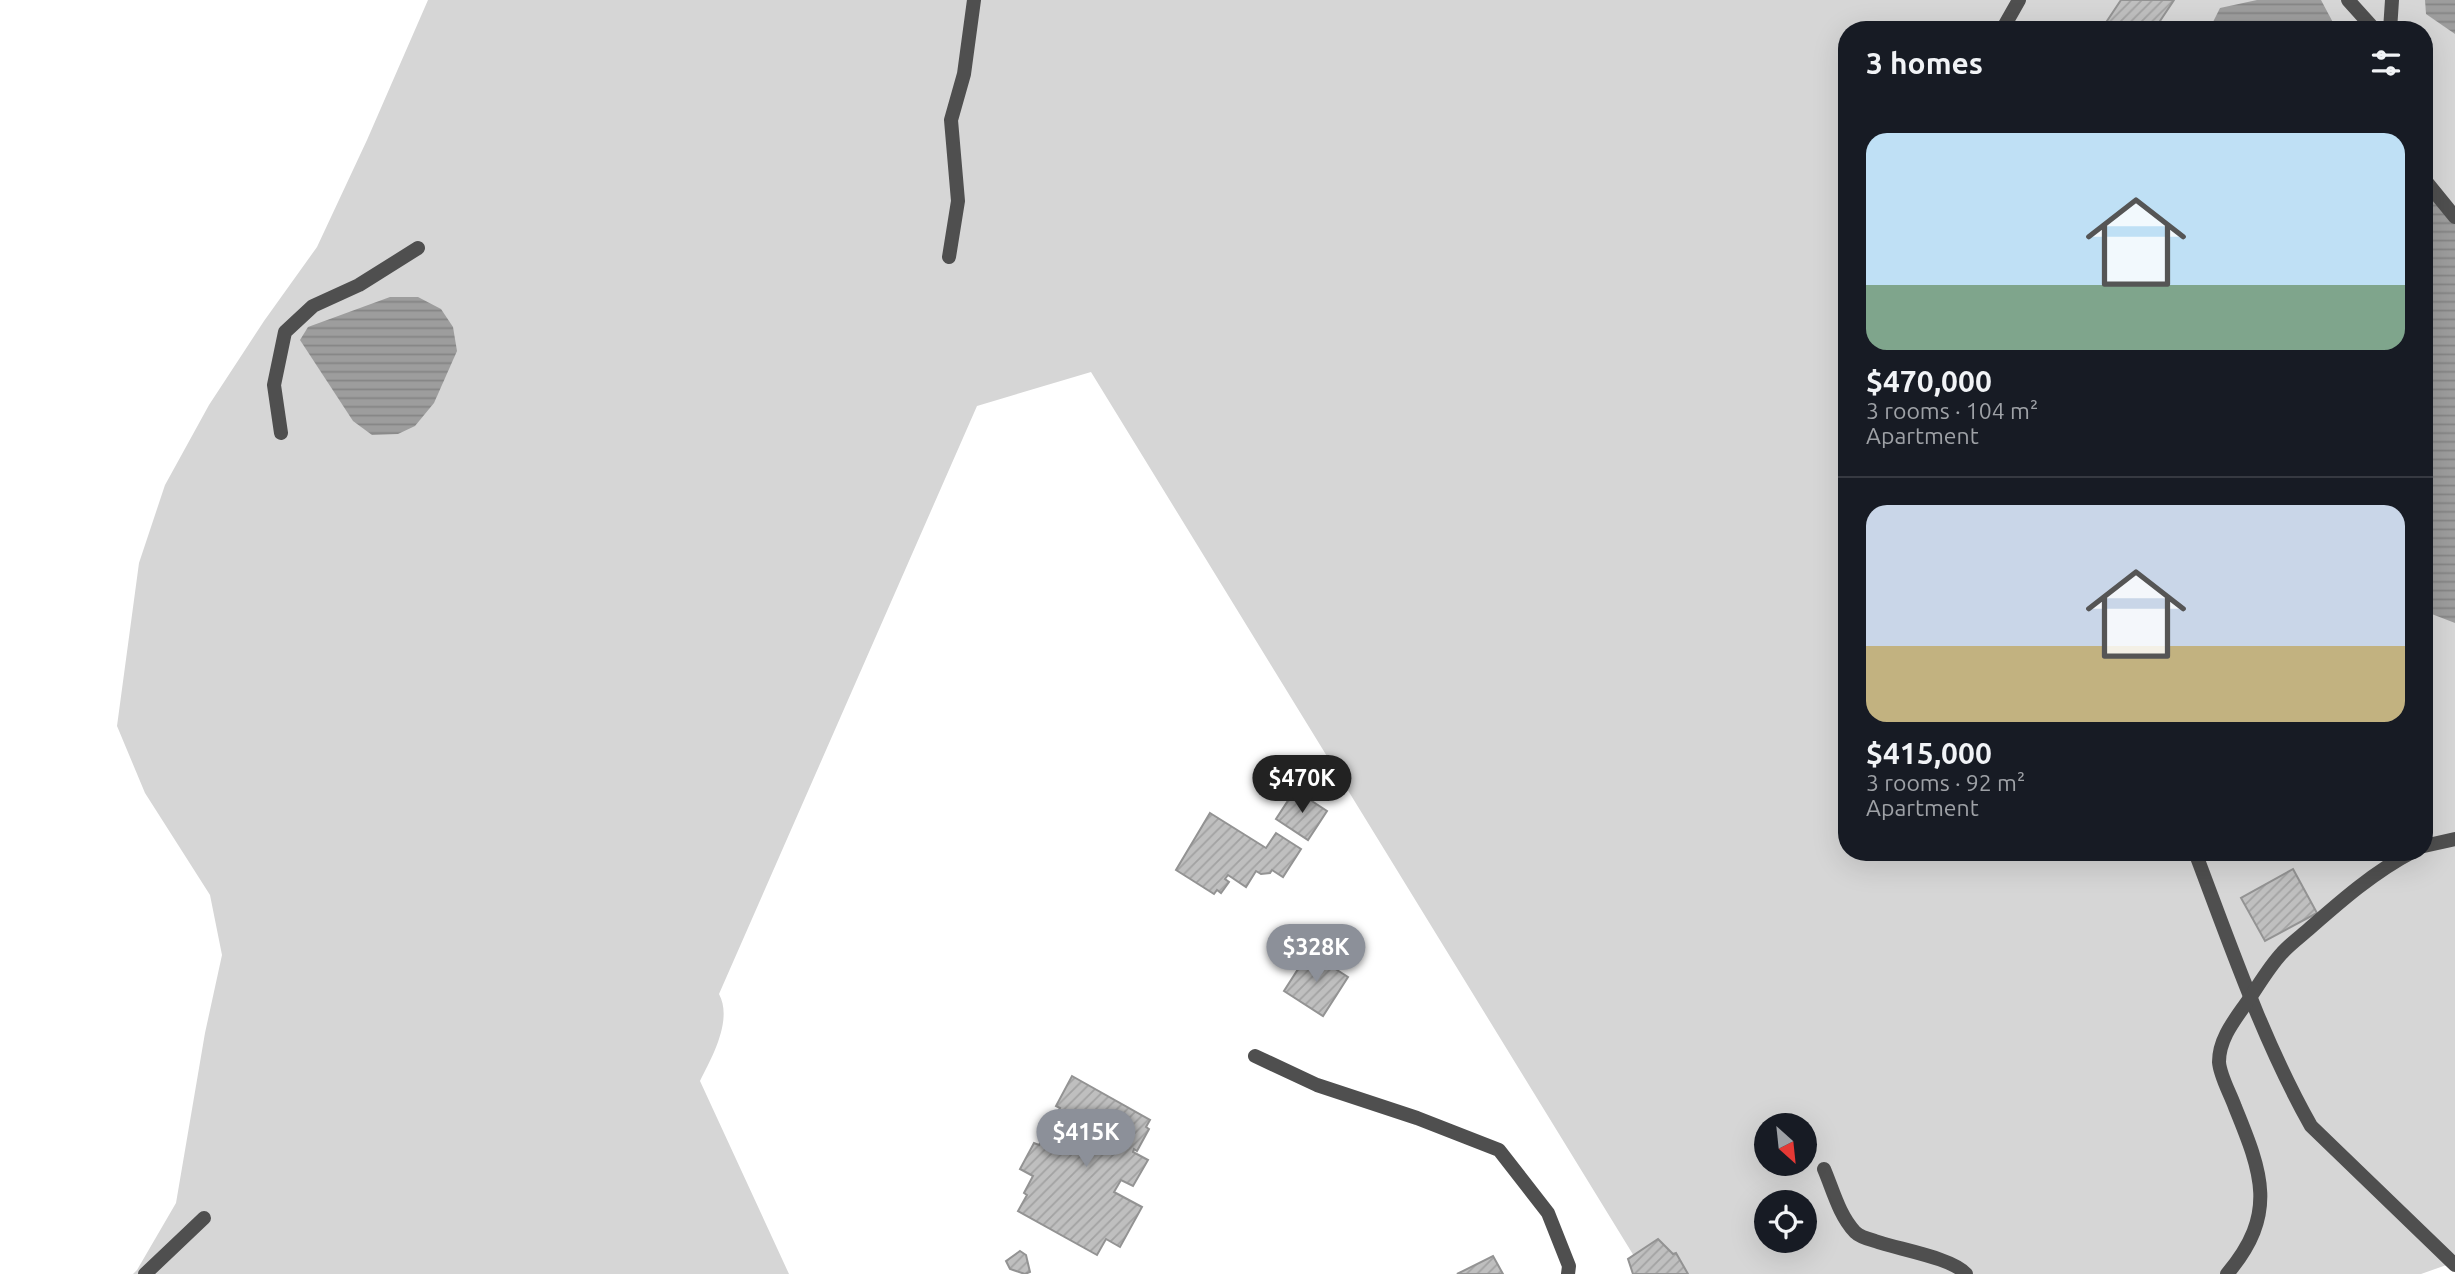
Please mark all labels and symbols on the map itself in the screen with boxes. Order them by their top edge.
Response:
pin: $470K [1253,756,1351,815]
pin: $328K [1267,925,1365,984]
pin: $415K [1037,1110,1135,1169]
north arrow [1754,1113,1816,1176]

